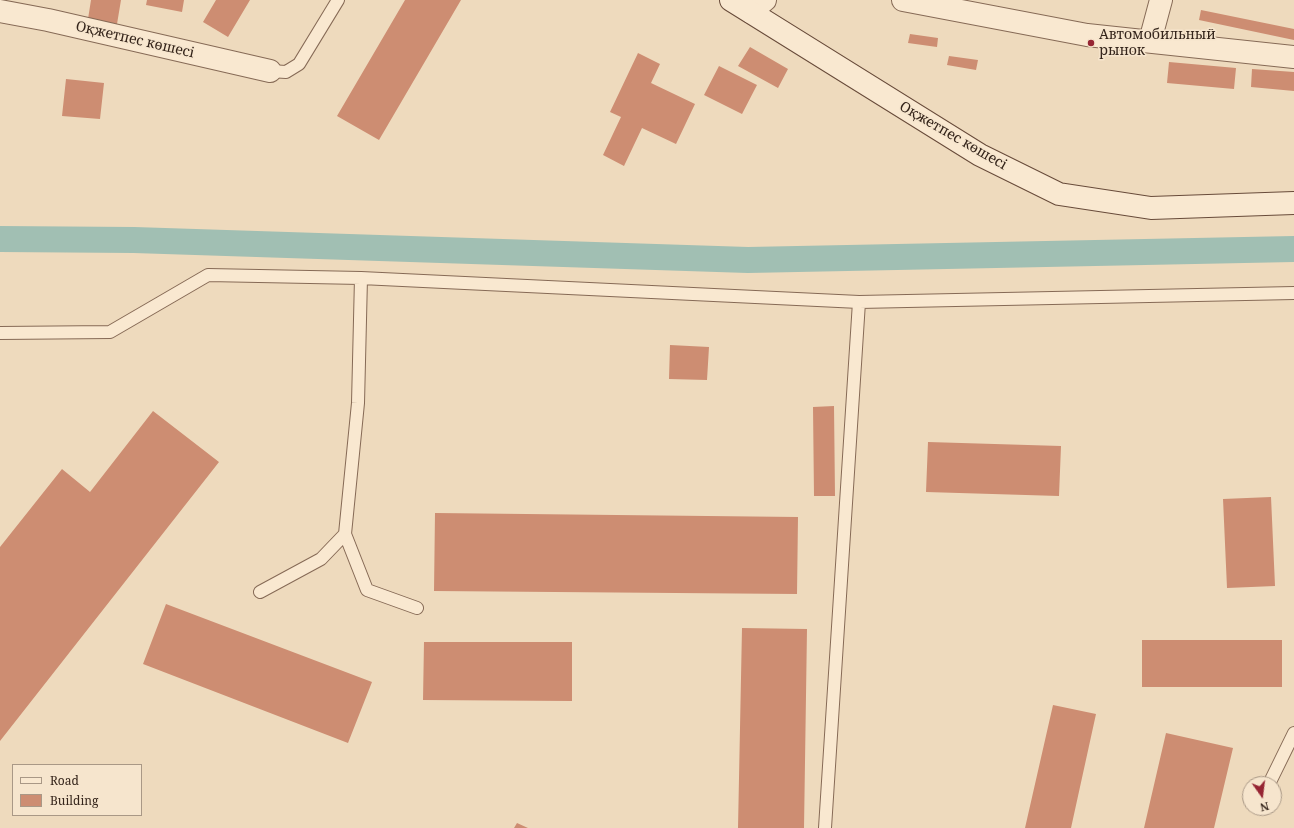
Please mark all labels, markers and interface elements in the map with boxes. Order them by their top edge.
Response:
street label: Оқжетпес көшесі [74,18,196,62]
place label: Автомобильный рынок [1099,27,1216,60]
marker: Автомобильный рынок [1086,38,1096,48]
street label: Оқжетпес көшесі [896,98,1010,174]
legend [12,764,142,816]
text: Road [50,772,79,789]
north arrow [1242,776,1282,816]
text: Building [50,792,98,809]
text: N [1259,799,1271,815]

